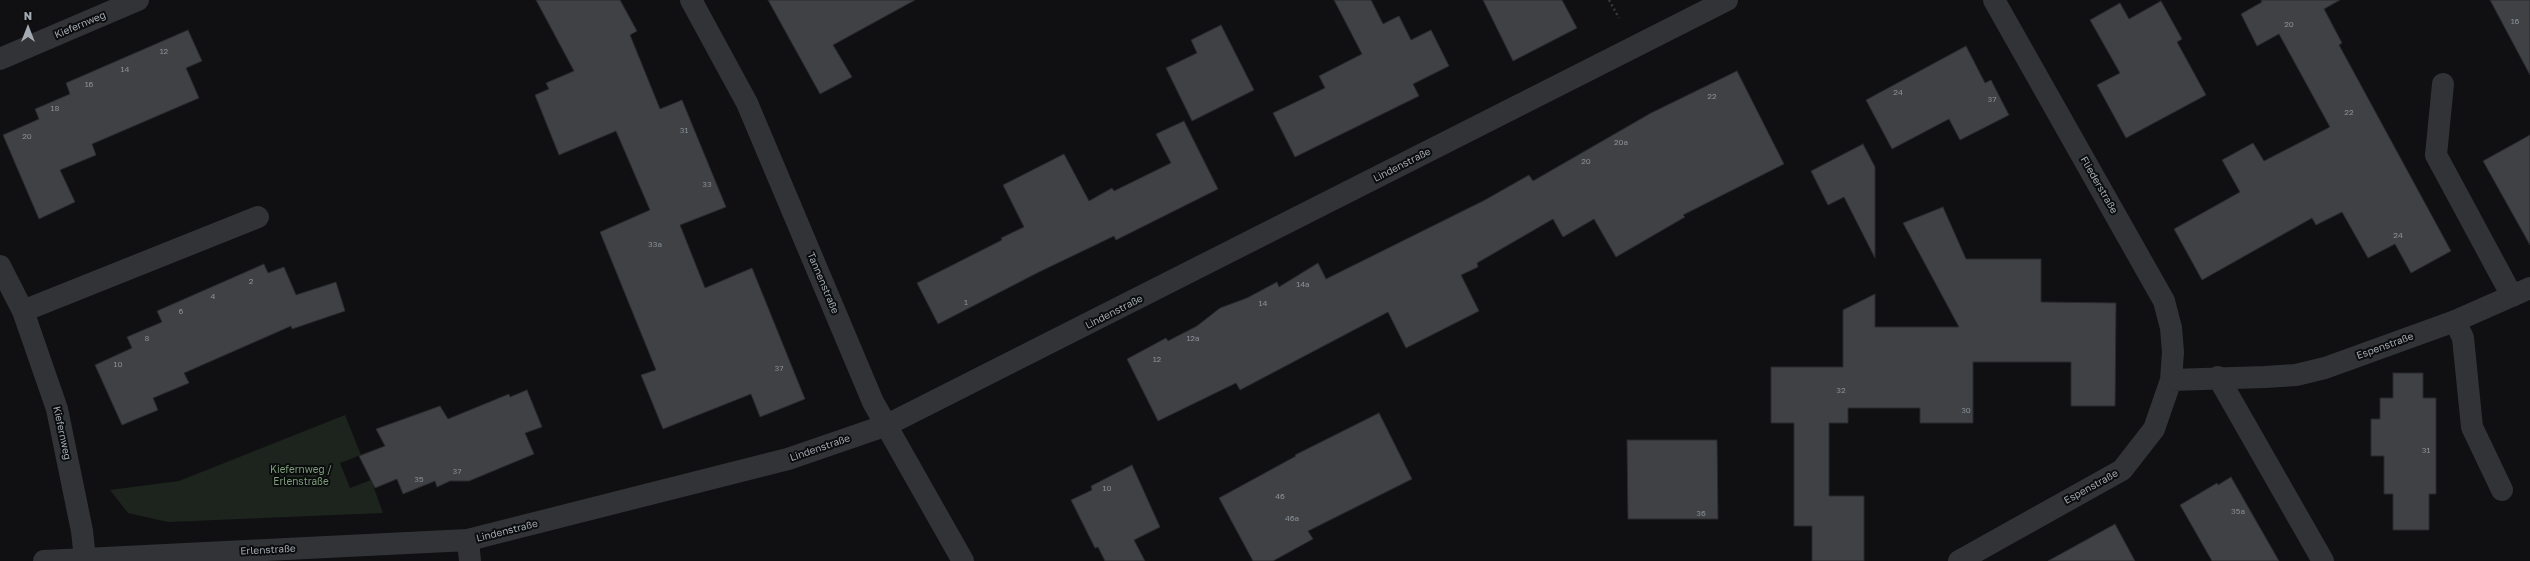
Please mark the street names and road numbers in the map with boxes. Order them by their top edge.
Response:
street label: Kiefernweg [53,9,107,41]
street label: Lindenstraße [1371,145,1433,185]
street label: Fliederstraße [2078,154,2120,216]
street label: Tannenstraße [805,250,841,316]
street label: Lindenstraße [1083,292,1145,332]
street label: Espenstraße [2355,330,2415,362]
street label: Kiefernweg [50,405,74,461]
street label: Lindenstraße [788,432,852,464]
street label: Espenstraße [2062,467,2120,507]
street label: Lindenstraße [475,518,539,544]
street label: Erlenstraße [240,543,296,557]

